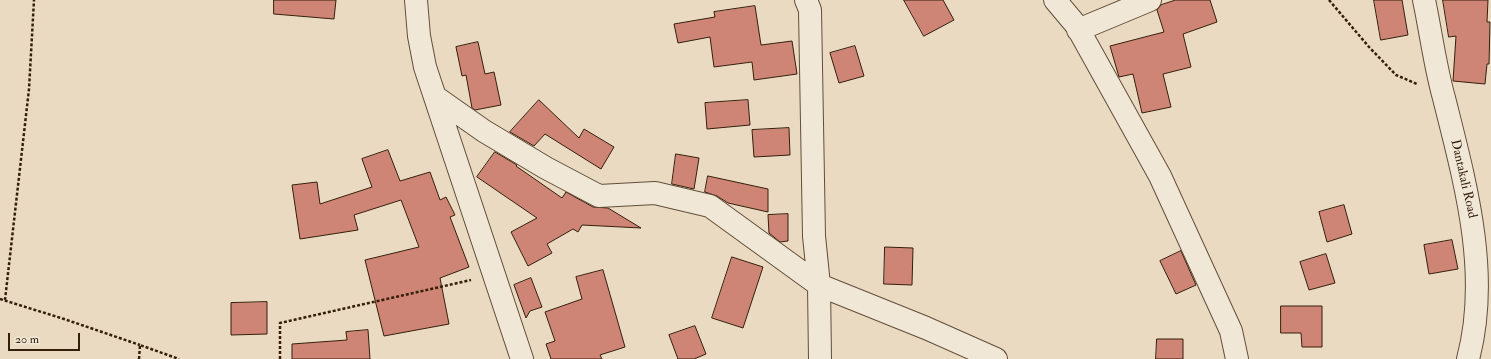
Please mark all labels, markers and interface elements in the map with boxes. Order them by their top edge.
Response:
street label: Dantakali Road [1446,138,1480,220]
scale bar [10,325,82,351]
text: 20 m [15,332,39,347]

